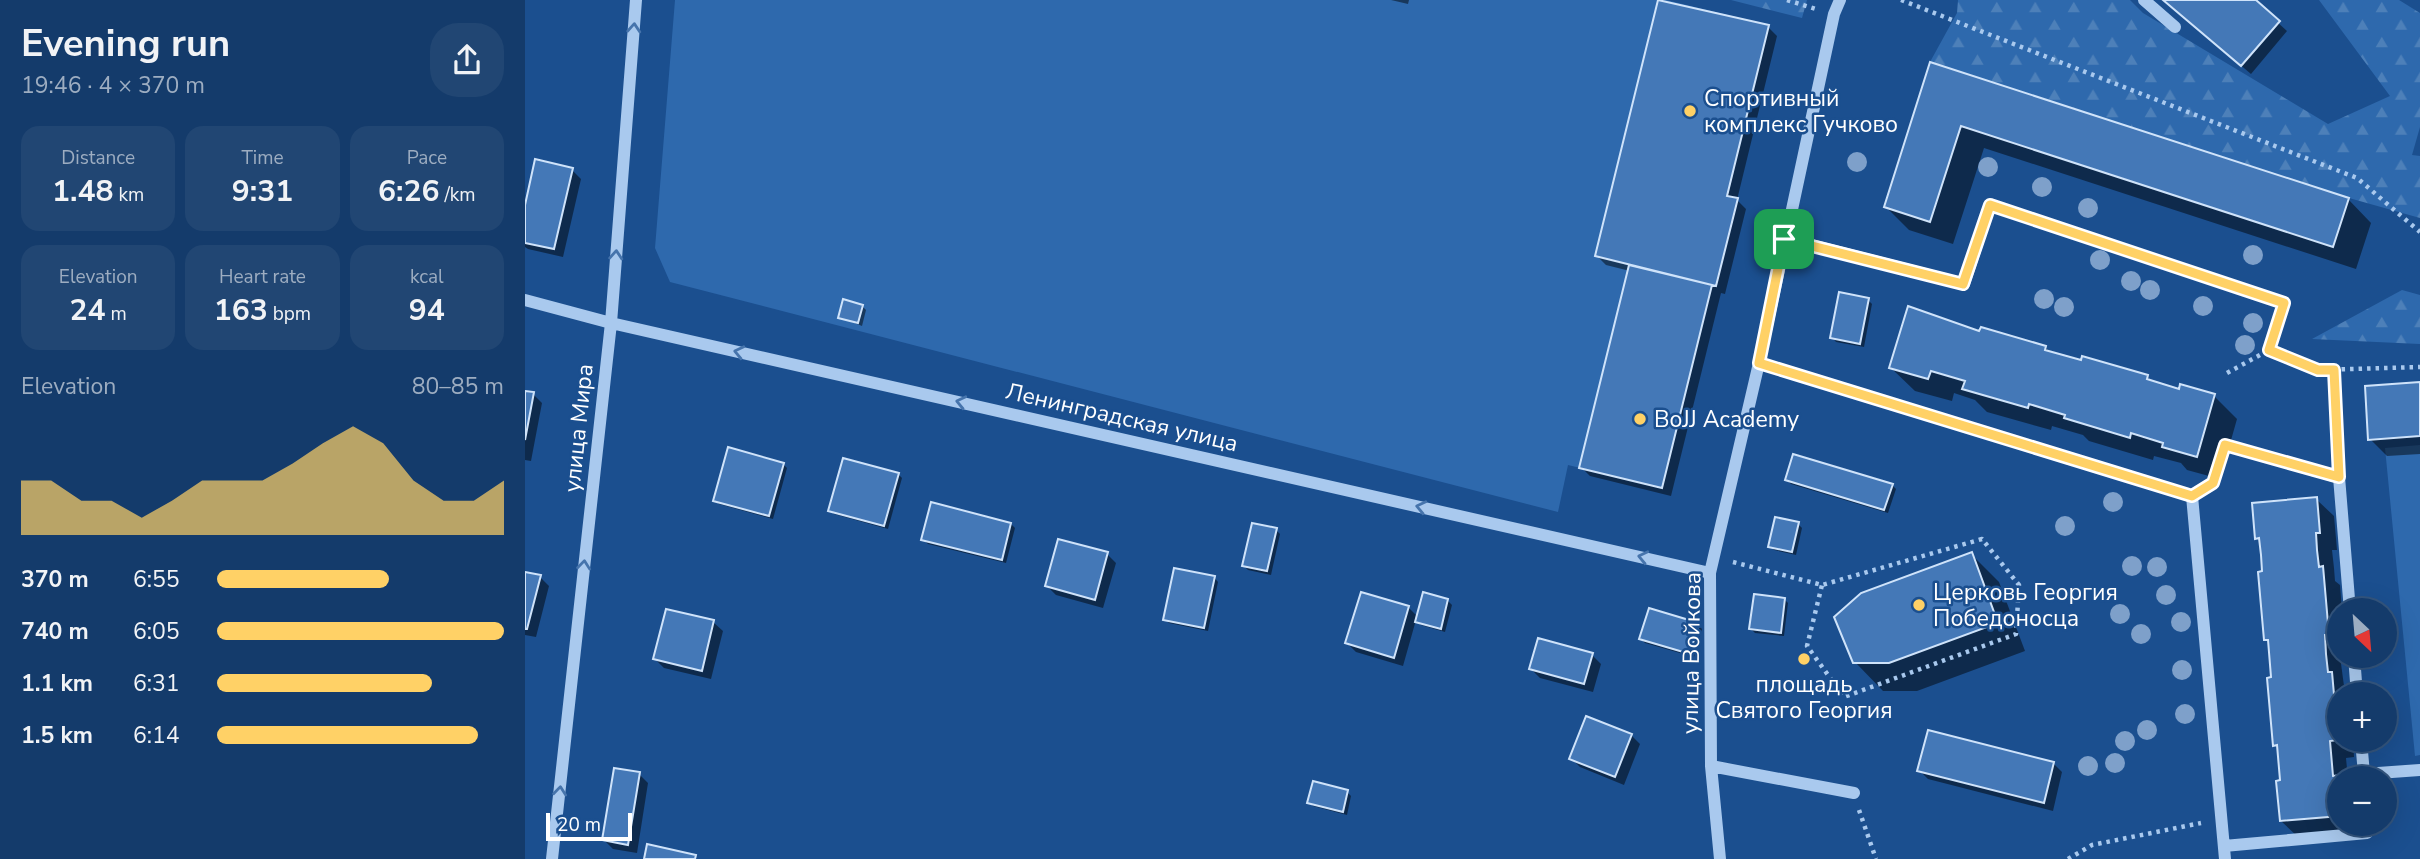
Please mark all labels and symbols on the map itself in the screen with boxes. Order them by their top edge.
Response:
one-way arrow [626,22,641,33]
place label: Спортивный комплекс Гучково [1704,83,1898,140]
marker: Спортивный комплекс Гучково [1682,103,1698,119]
pin [1754,209,1814,269]
one-way arrow [608,249,623,260]
one-way arrow [733,345,745,360]
street label: улица Мира [556,362,601,494]
street label: Ленинградская улица [1003,376,1241,459]
one-way arrow [955,396,967,410]
place label: BoJJ Academy [1654,404,1799,435]
marker: BoJJ Academy [1632,411,1648,427]
one-way arrow [1415,500,1427,515]
one-way arrow [1637,551,1649,565]
one-way arrow [577,559,592,571]
street label: улица Войкова [1675,572,1708,734]
place label: Церковь Георгия Победоносца [1933,577,2118,634]
marker: Церковь Георгия Победоносца [1911,597,1927,613]
north arrow [2327,598,2397,668]
marker: площадь Святого Георгия [1796,651,1812,667]
place label: площадь Святого Георгия [1715,669,1893,726]
one-way arrow [552,785,567,797]
scale bar [546,810,632,842]

